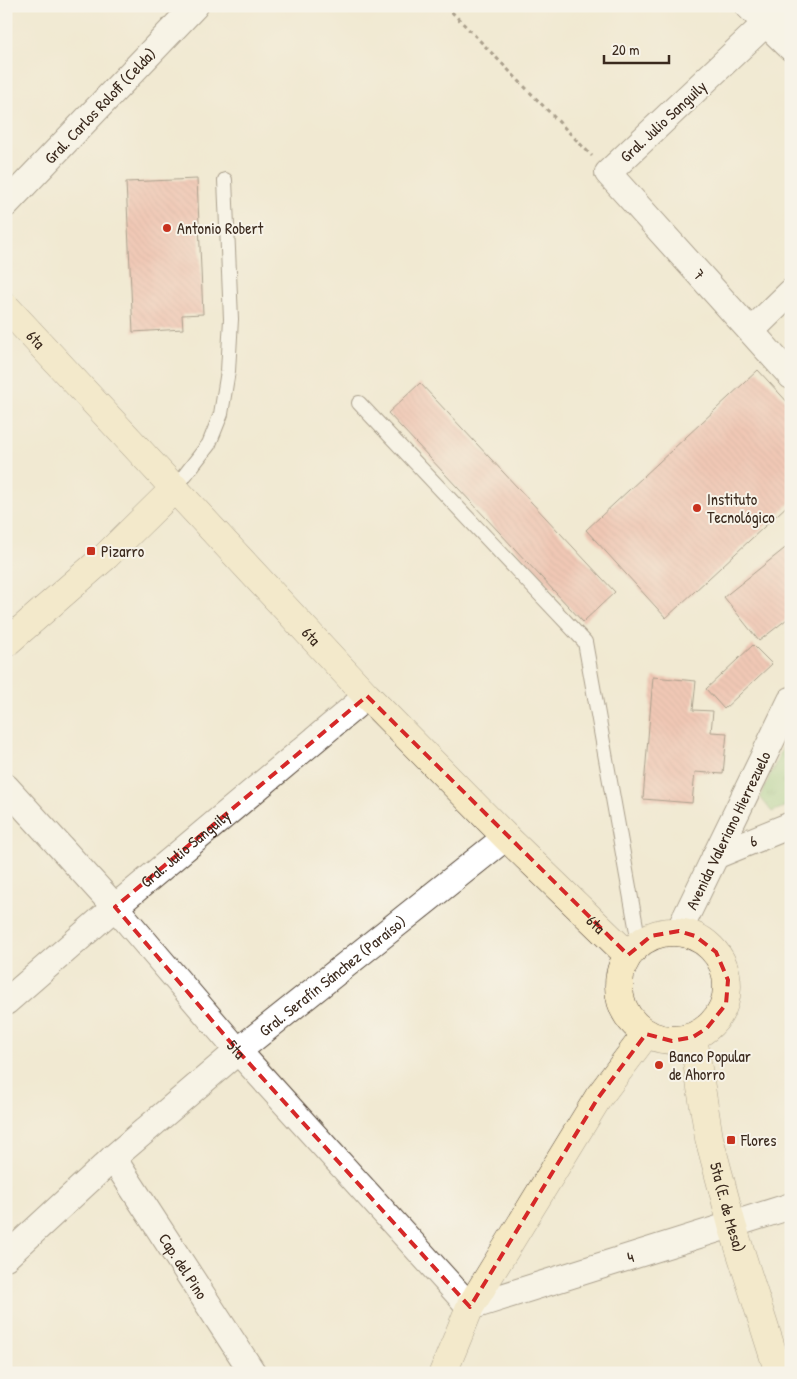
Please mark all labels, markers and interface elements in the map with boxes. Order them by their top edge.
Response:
scale bar [604,32,670,64]
text: 20 m [612,39,639,60]
street label: Gral. Carlos Roloff (Celda) [39,43,161,169]
street label: Gral. Julio Sanguily [615,75,711,167]
place label: Antonio Robert [177,217,264,239]
marker: Antonio Robert [161,222,173,234]
street label: 7 [688,264,710,285]
street label: 6ta [22,325,50,353]
place label: Instituto Tecnológico [707,488,775,528]
marker: Instituto Tecnológico [691,502,703,514]
place label: Pizarro [101,540,145,562]
marker: Pizarro [85,545,97,557]
street label: 6ta [297,622,326,650]
street label: Avenida Valeriano Hierrezuelo [680,747,776,913]
street label: Gral. Julio Sanguily [136,804,235,892]
street label: 6 [746,829,760,852]
street label: Gral. Serafín Sánchez (Paraíso) [254,910,411,1041]
street label: 6ta [582,910,610,938]
street label: 5ta [222,1035,251,1063]
place label: Banco Popular de Ahorro [669,1045,751,1085]
marker: Banco Popular de Ahorro [653,1059,665,1071]
place label: Flores [740,1129,776,1151]
marker: Flores [725,1134,737,1146]
street label: 5ta (E. de Mesa) [705,1160,751,1255]
street label: Cap. del Pino [154,1229,213,1304]
street label: 4 [624,1245,636,1268]

